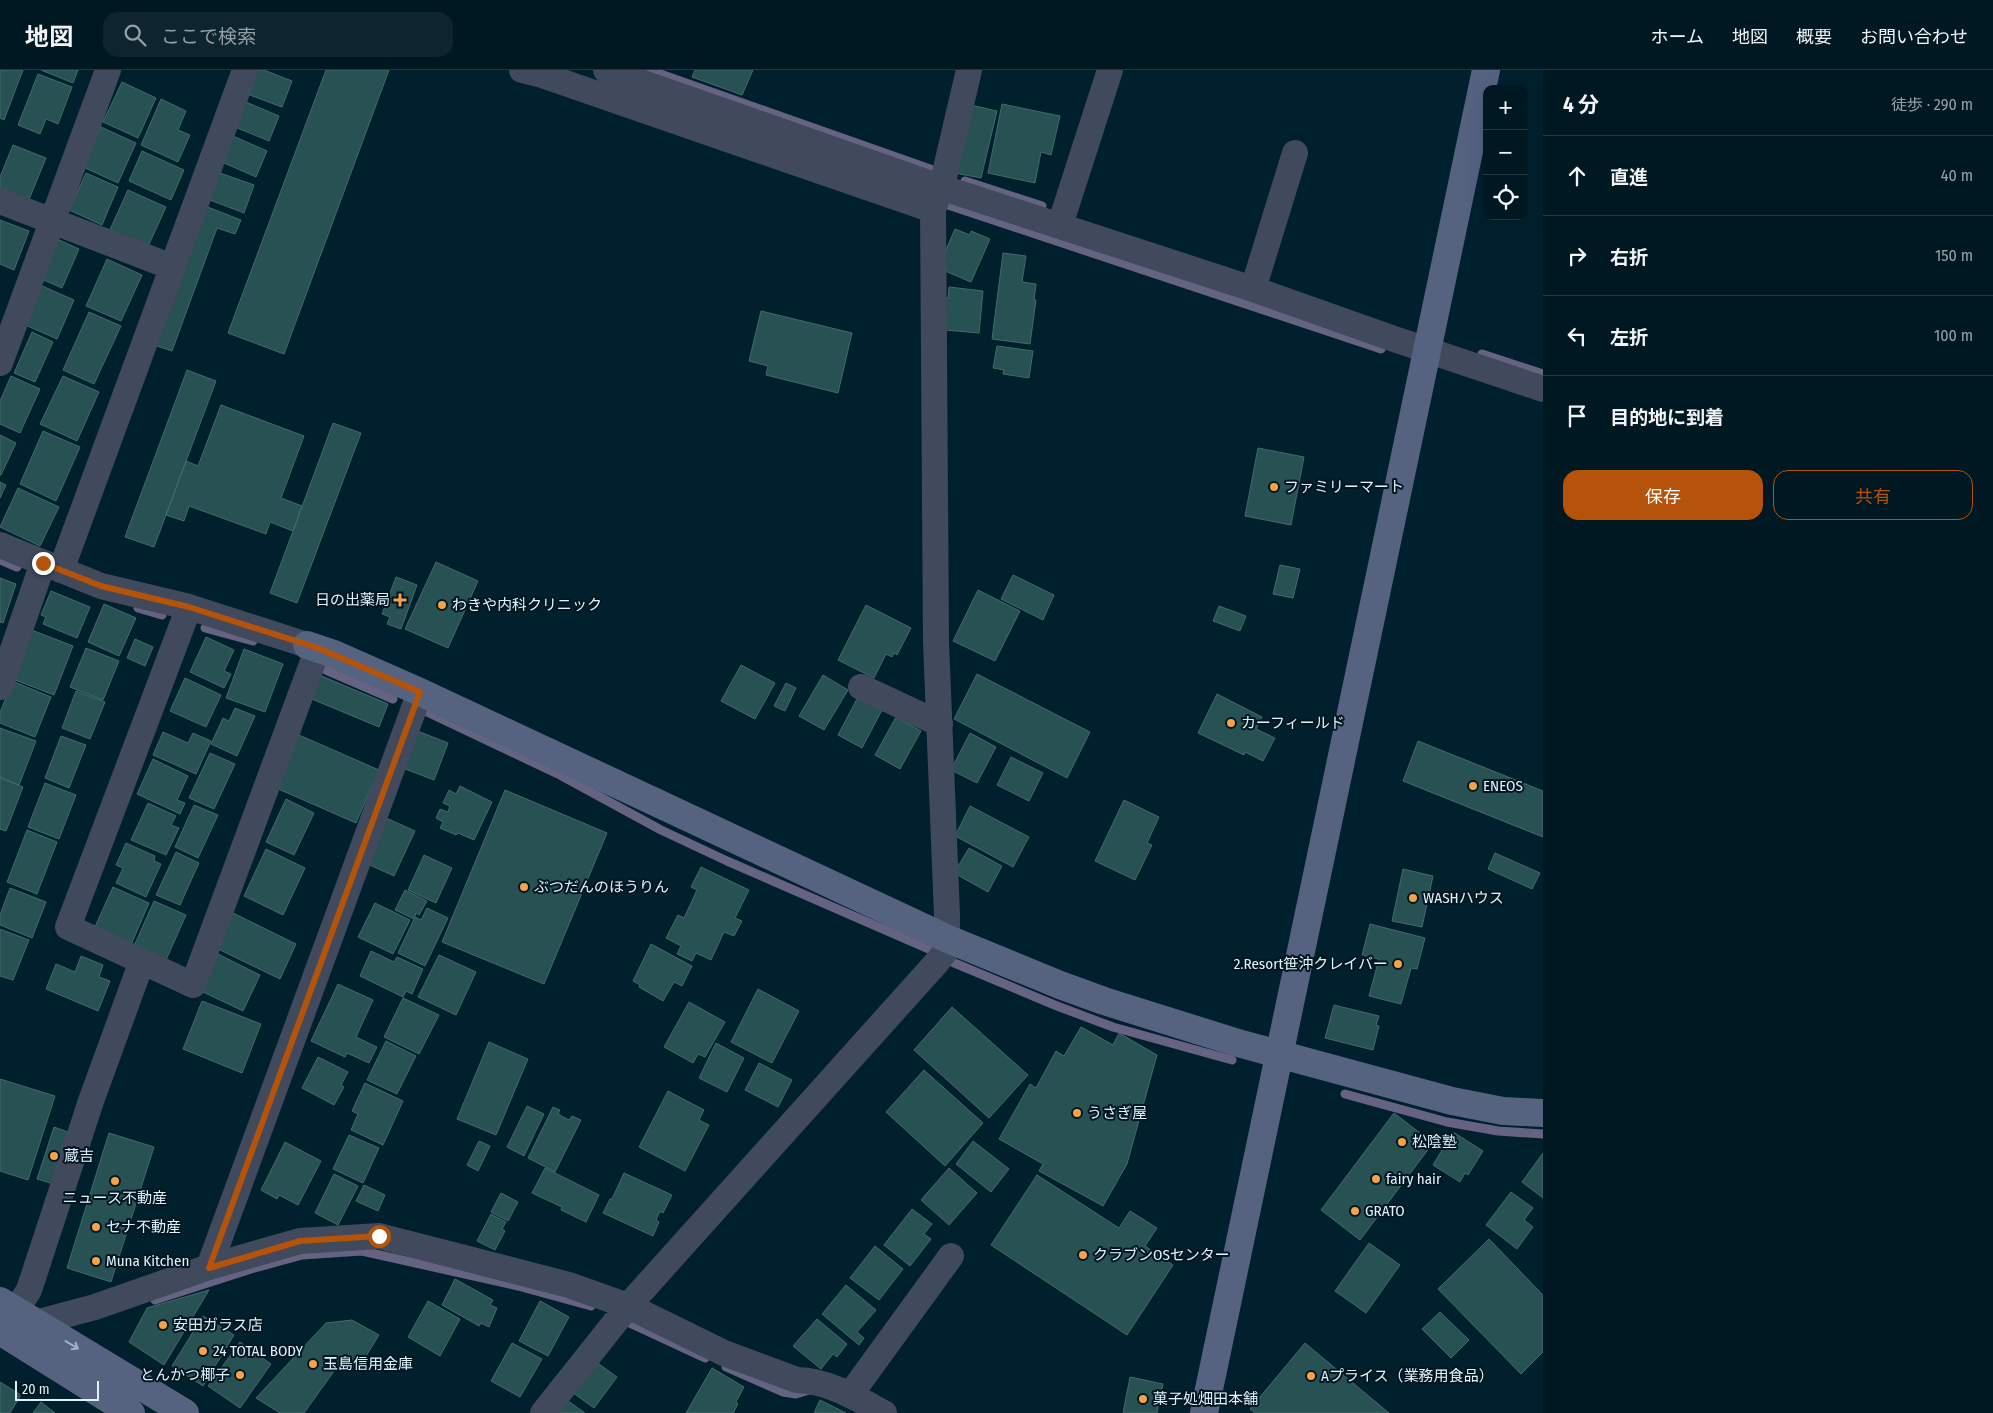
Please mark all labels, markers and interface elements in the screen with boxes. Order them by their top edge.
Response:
search box [103,12,453,57]
icon: search [121,21,149,49]
text: 地図 [25,23,73,51]
text: ここで検索 [161,25,256,48]
text: ホーム [1651,26,1704,48]
text: 地図 [1732,26,1768,48]
text: 概要 [1796,26,1832,48]
text: お問い合わせ [1860,26,1968,48]
map controls [1483,85,1528,220]
button: + [1483,85,1528,130]
text: 4 分 [1563,92,1599,118]
text: 徒歩 · 290 m [1891,95,1973,114]
button: − [1483,130,1528,175]
icon: ahead [1563,162,1591,190]
text: 直進 [1610,166,1648,189]
text: 40 m [1941,166,1973,185]
button: locate [1483,175,1528,220]
icon: right [1563,242,1591,270]
text: 右折 [1610,246,1648,269]
text: 150 m [1935,246,1973,265]
icon: left [1563,322,1591,350]
text: 左折 [1610,326,1648,349]
text: 100 m [1934,326,1973,345]
icon: arrive [1563,402,1591,430]
text: 目的地に到着 [1610,406,1724,429]
button: 保存 [1563,470,1763,520]
button: 共有 [1773,470,1973,520]
place label: ファミリーマート [1284,478,1404,496]
marker: ファミリーマート [1268,481,1280,493]
route end [32,552,55,575]
place label: 日の出薬局 [315,591,390,609]
marker: 日の出薬局 [394,594,406,606]
place label: わきや内科クリニック [452,596,602,614]
marker: わきや内科クリニック [436,599,448,611]
place label: カーフィールド [1241,714,1345,732]
marker: カーフィールド [1225,717,1237,729]
place label: ENEOS [1483,777,1523,795]
marker: ENEOS [1467,780,1479,792]
place label: ぶつだんのほうりん [534,878,669,896]
marker: ぶつだんのほうりん [518,881,530,893]
place label: WASHハウス [1423,889,1504,907]
marker: WASHハウス [1407,892,1419,904]
place label: 2.Resort笹沖クレイバー [1234,955,1388,973]
marker: 2.Resort笹沖クレイバー [1392,958,1404,970]
place label: うさぎ屋 [1087,1104,1147,1122]
marker: うさぎ屋 [1071,1107,1083,1119]
place label: 松陰塾 [1412,1133,1457,1151]
marker: 松陰塾 [1396,1136,1408,1148]
place label: 蔵吉 [64,1147,94,1165]
marker: 蔵吉 [48,1150,60,1162]
place label: fairy hair [1386,1170,1442,1188]
marker: fairy hair [1370,1173,1382,1185]
marker: ニュース不動産 [109,1175,121,1187]
place label: ニュース不動産 [63,1189,167,1207]
place label: GRATO [1365,1202,1405,1220]
marker: GRATO [1349,1205,1361,1217]
place label: セナ不動産 [106,1218,181,1236]
marker: セナ不動産 [90,1221,102,1233]
route start [368,1225,391,1248]
place label: クラブンOSセンター [1093,1246,1230,1264]
marker: クラブンOSセンター [1077,1249,1089,1261]
place label: Muna Kitchen [106,1252,189,1270]
marker: Muna Kitchen [90,1255,102,1267]
place label: 安田ガラス店 [173,1316,263,1334]
marker: 安田ガラス店 [157,1319,169,1331]
one-way arrow [64,1340,78,1350]
place label: 24 TOTAL BODY [213,1342,304,1360]
marker: 24 TOTAL BODY [197,1345,209,1357]
place label: 玉島信用金庫 [323,1355,413,1373]
marker: 玉島信用金庫 [307,1358,319,1370]
place label: とんかつ椰子 [140,1366,230,1384]
place label: Aプライス（業務用食品） [1321,1367,1493,1385]
marker: とんかつ椰子 [234,1369,246,1381]
marker: Aプライス（業務用食品） [1305,1370,1317,1382]
scale bar [15,1378,99,1401]
text: 20 m [22,1381,50,1398]
place label: 菓子処畑田本舗 [1153,1390,1258,1408]
marker: 菓子処畑田本舗 [1137,1393,1149,1405]

